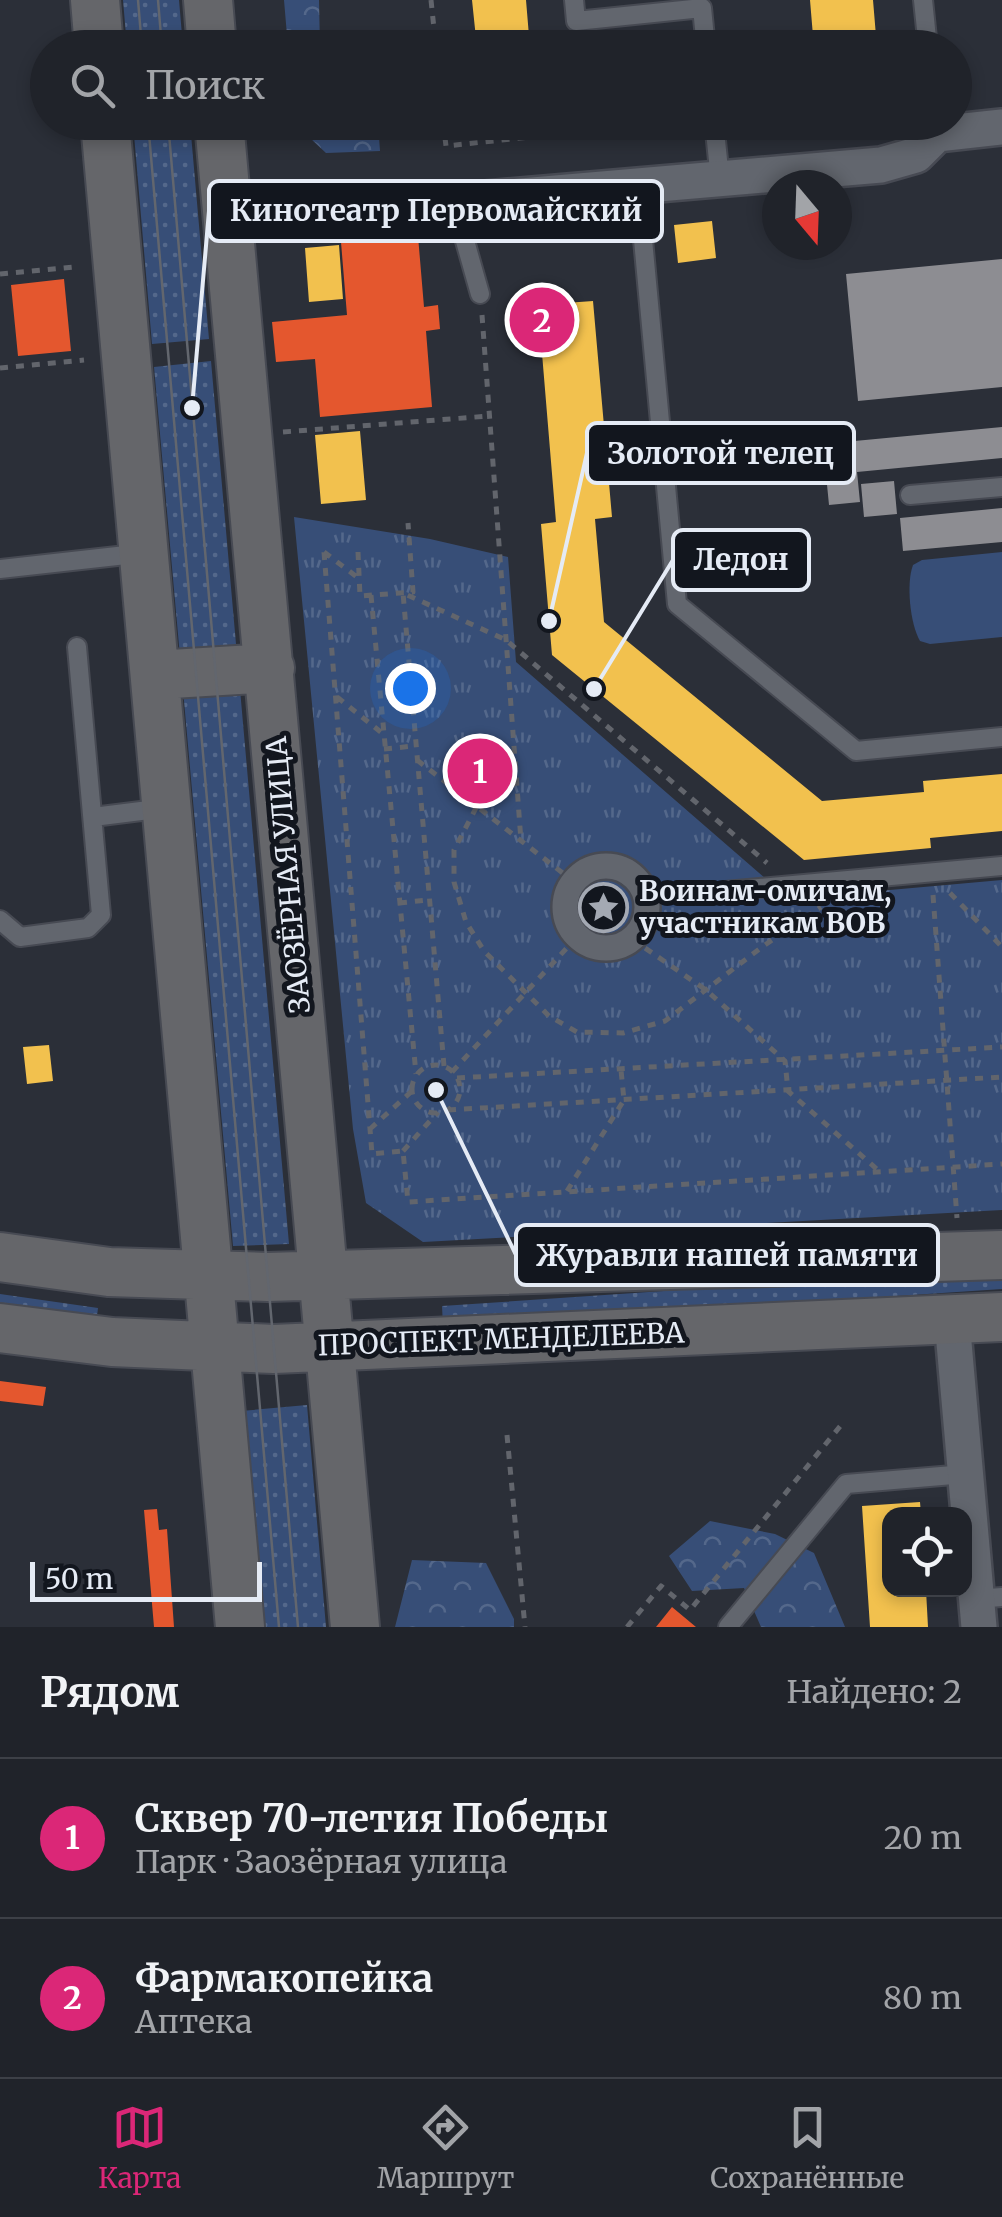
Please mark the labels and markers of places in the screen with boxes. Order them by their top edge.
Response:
callout: Кинотеатр Первомайский [209,181,662,241]
pin: 2 [510,282,574,358]
callout: Золотой телец [587,423,854,483]
callout: Ледон [673,530,809,590]
pin: 1 [448,734,512,808]
place label: Воинам-омичам, участникам ВОВ [639,873,892,941]
place icon: Воинам-омичам, участникам ВОВ [578,881,630,933]
callout: Журавли нашей памяти [516,1225,938,1285]

